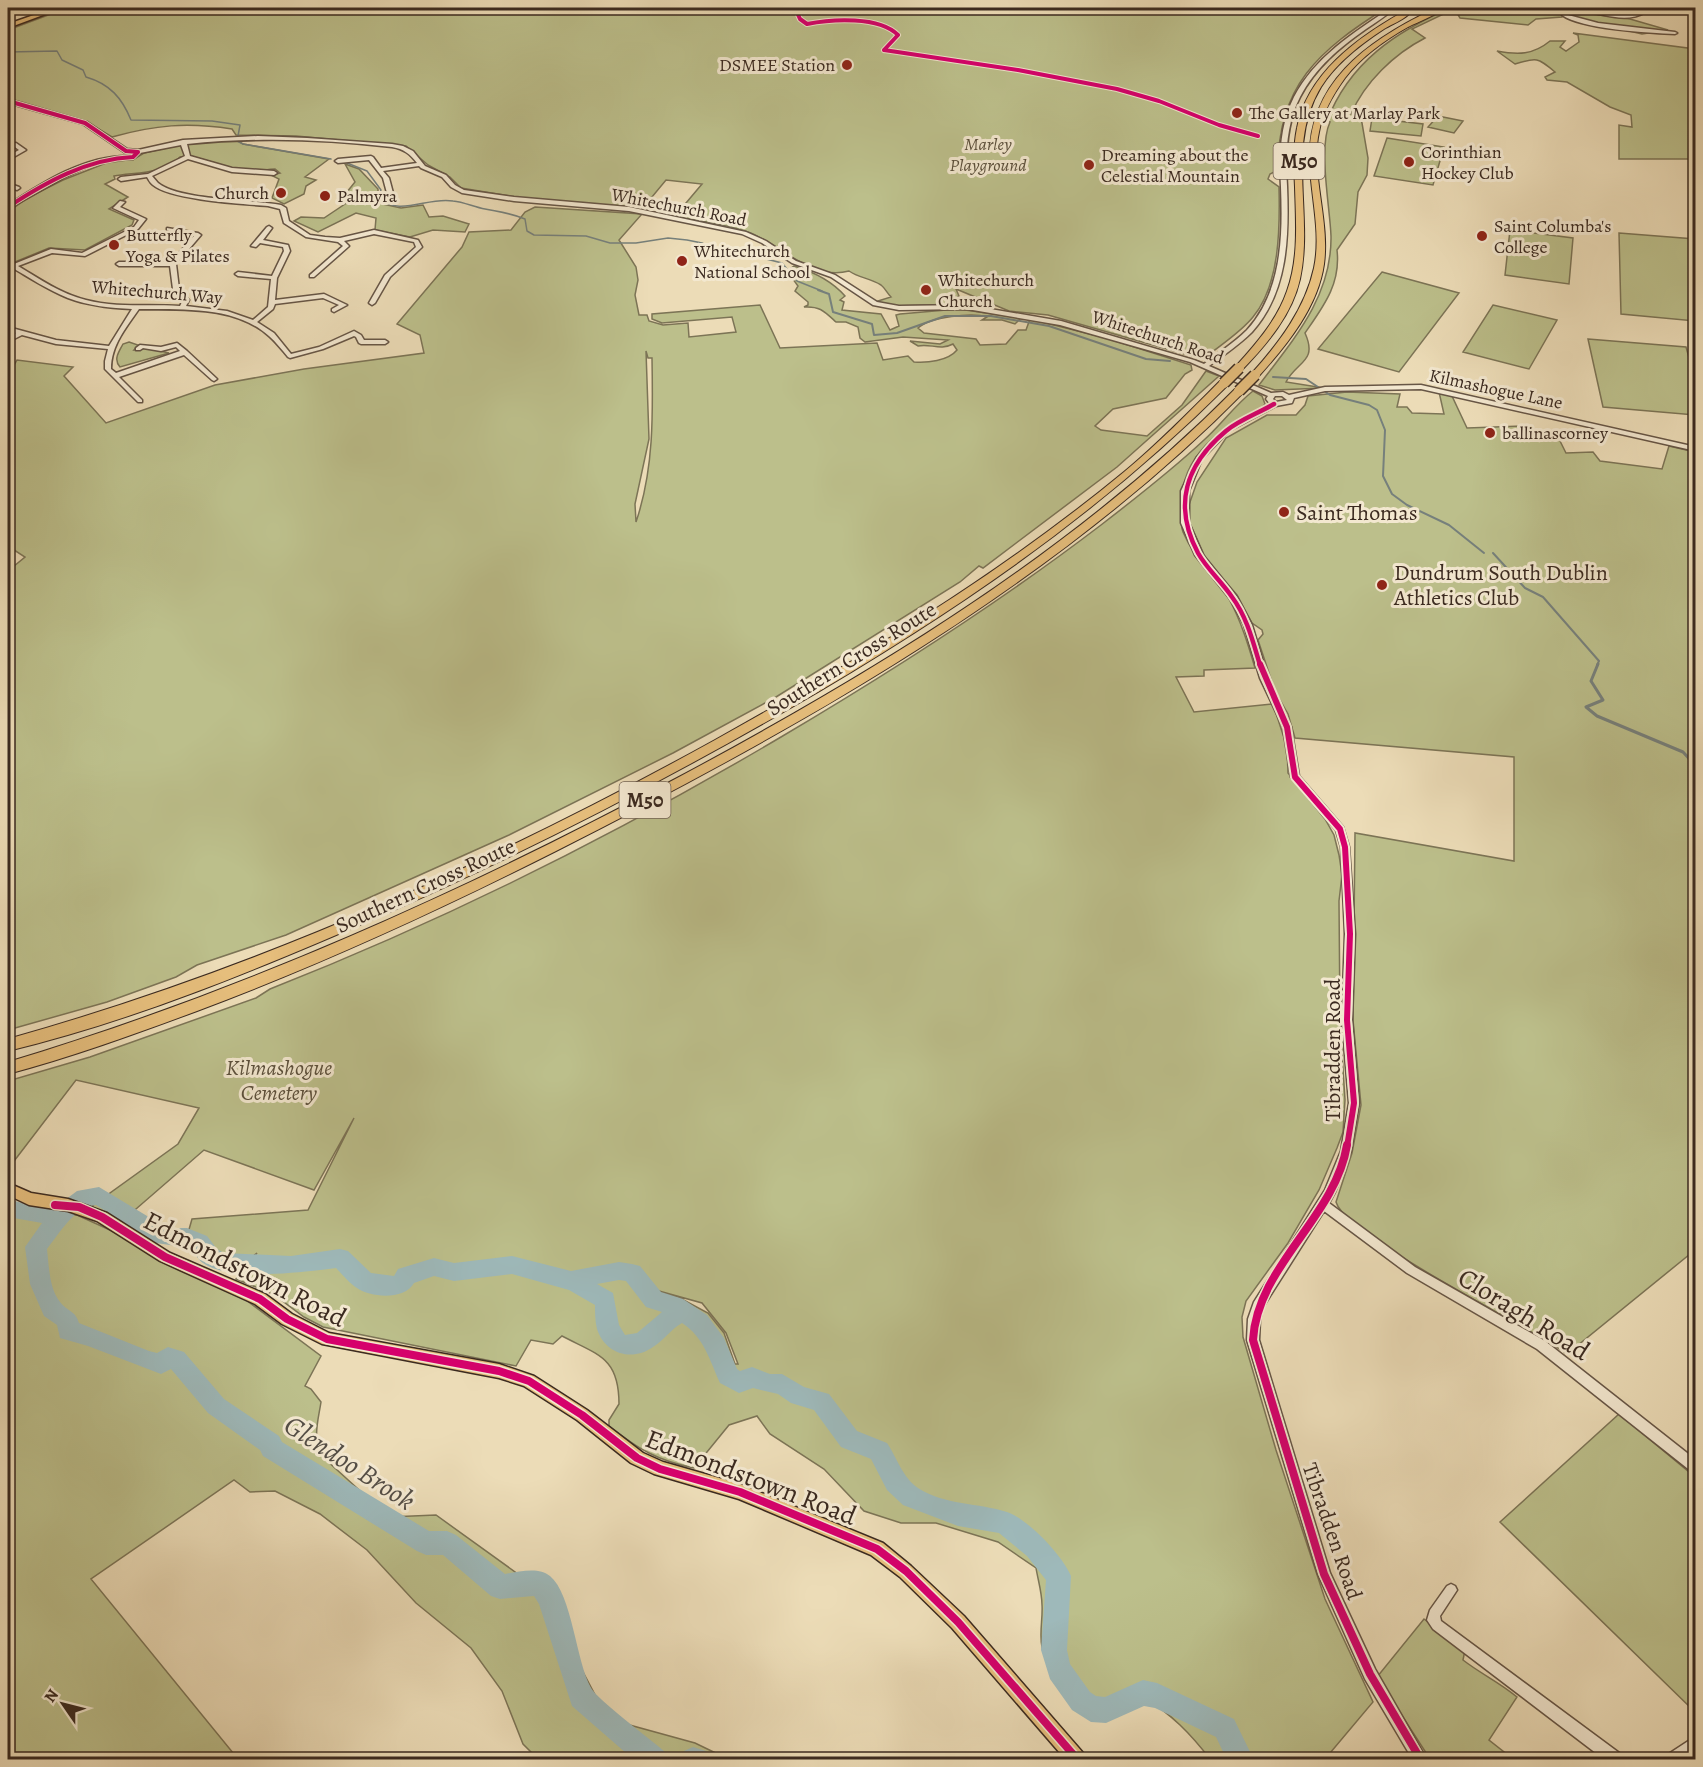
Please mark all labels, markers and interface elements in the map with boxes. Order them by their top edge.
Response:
place label: DSMEE Station [719,53,835,77]
marker: DSMEE Station [840,58,854,72]
place label: The Gallery at Marlay Park [1249,101,1440,125]
marker: The Gallery at Marlay Park [1230,106,1244,120]
park label: Marley Playground [949,132,1027,177]
place label: Corinthian Hockey Club [1421,140,1514,185]
place label: Dreaming about the Celestial Mountain [1101,143,1249,188]
road number: M50 [1274,143,1324,179]
marker: Corinthian Hockey Club [1402,155,1416,169]
marker: Dreaming about the Celestial Mountain [1082,158,1096,172]
place label: Church [214,181,269,205]
street label: Whitechurch Road [608,182,749,232]
place label: Palmyra [337,184,398,208]
marker: Church [274,186,288,200]
marker: Palmyra [318,189,332,203]
place label: Saint Columba's College [1494,214,1612,259]
place label: Butterfly Yoga & Pilates [125,223,230,268]
marker: Saint Columba's College [1475,229,1489,243]
marker: Butterfly Yoga & Pilates [107,238,121,252]
place label: Whitechurch National School [693,239,811,284]
marker: Whitechurch National School [675,254,689,268]
place label: Whitechurch Church [937,268,1035,313]
street label: Whitechurch Way [90,274,224,310]
marker: Whitechurch Church [919,283,933,297]
street label: Whitechurch Road [1088,304,1227,370]
street label: Kilmashogue Lane [1427,363,1565,415]
place label: ballinascorney [1502,421,1609,445]
marker: ballinascorney [1483,426,1497,440]
place label: Saint Thomas [1296,498,1418,528]
marker: Saint Thomas [1277,505,1291,519]
place label: Dundrum South Dublin Athletics Club [1393,558,1608,613]
marker: Dundrum South Dublin Athletics Club [1375,578,1389,592]
street label: Southern Cross Route [761,594,942,723]
road number: M50 [620,782,670,818]
street label: Southern Cross Route [331,831,520,941]
street label: Tibradden Road [1318,978,1348,1121]
park label: Kilmashogue Cemetery [226,1053,332,1108]
street label: Edmondstown Road [137,1202,353,1336]
street label: Cloragh Road [1451,1259,1597,1369]
water label: Glendoo Brook [276,1406,422,1519]
street label: Edmondstown Road [640,1420,862,1534]
street label: Tibradden Road [1295,1459,1370,1604]
north arrow [33,1674,93,1734]
text: N [39,1685,64,1707]

